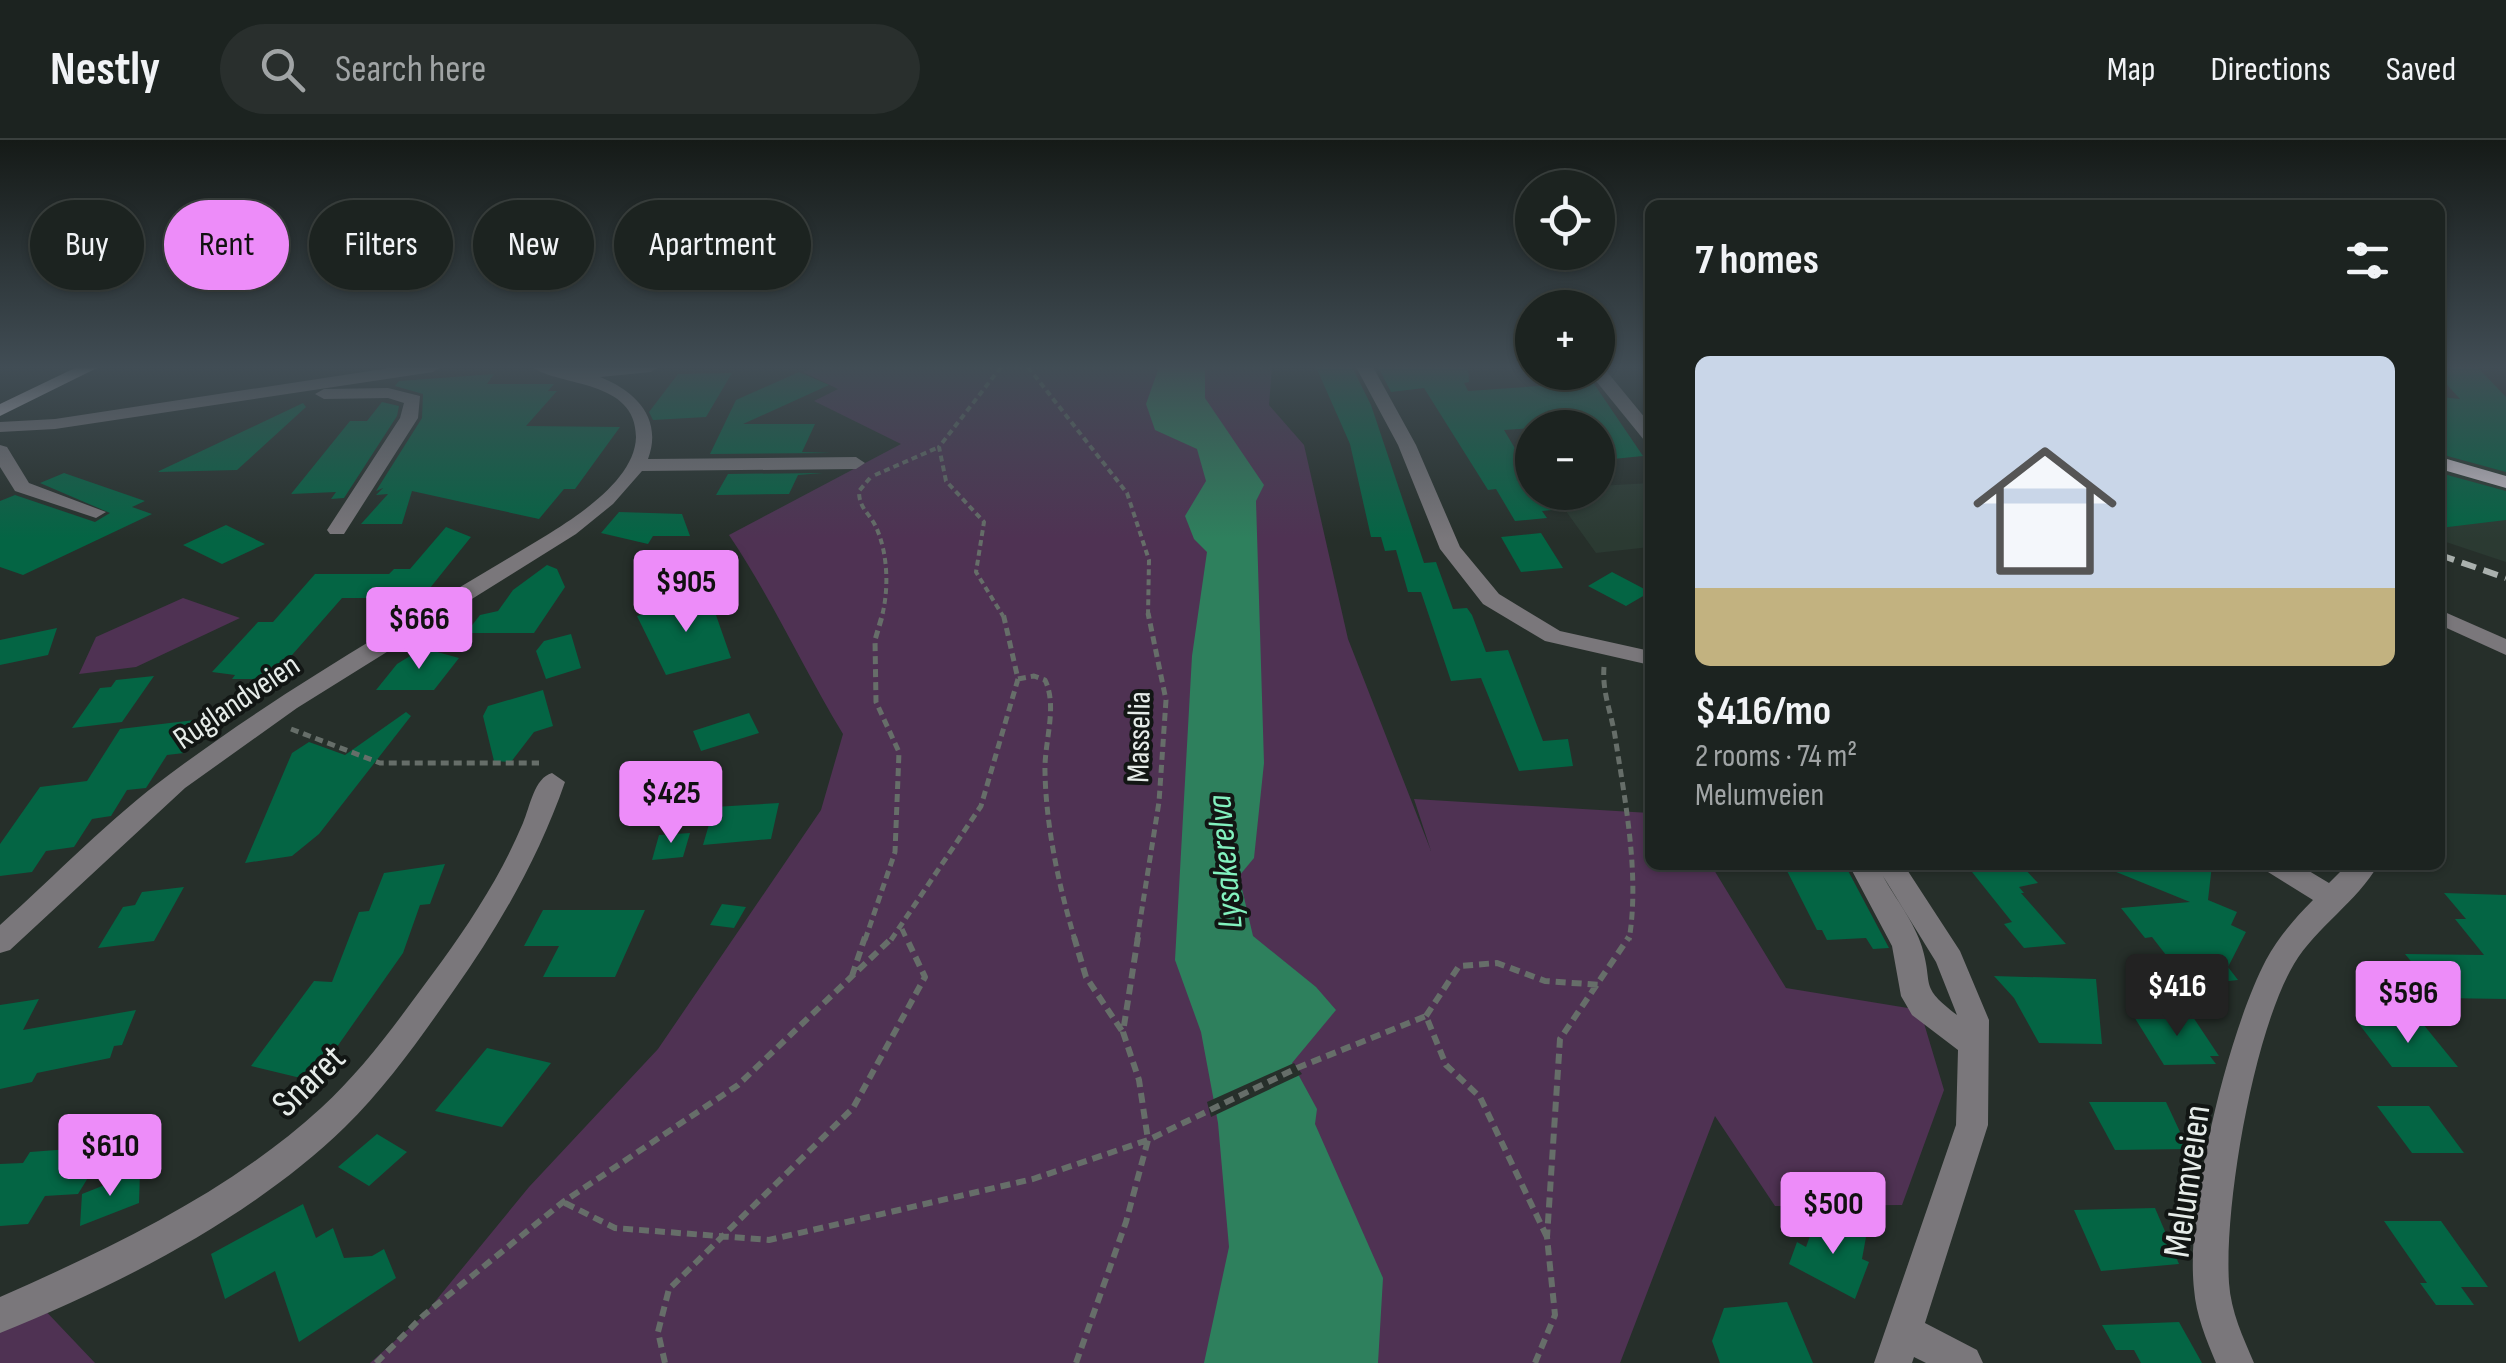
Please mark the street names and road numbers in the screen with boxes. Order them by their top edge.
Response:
street label: Ruglandveien [166,646,307,759]
street label: Masselia [1119,691,1160,783]
street label: Snaret [263,1036,355,1127]
street label: Melumveien [2155,1102,2220,1260]

